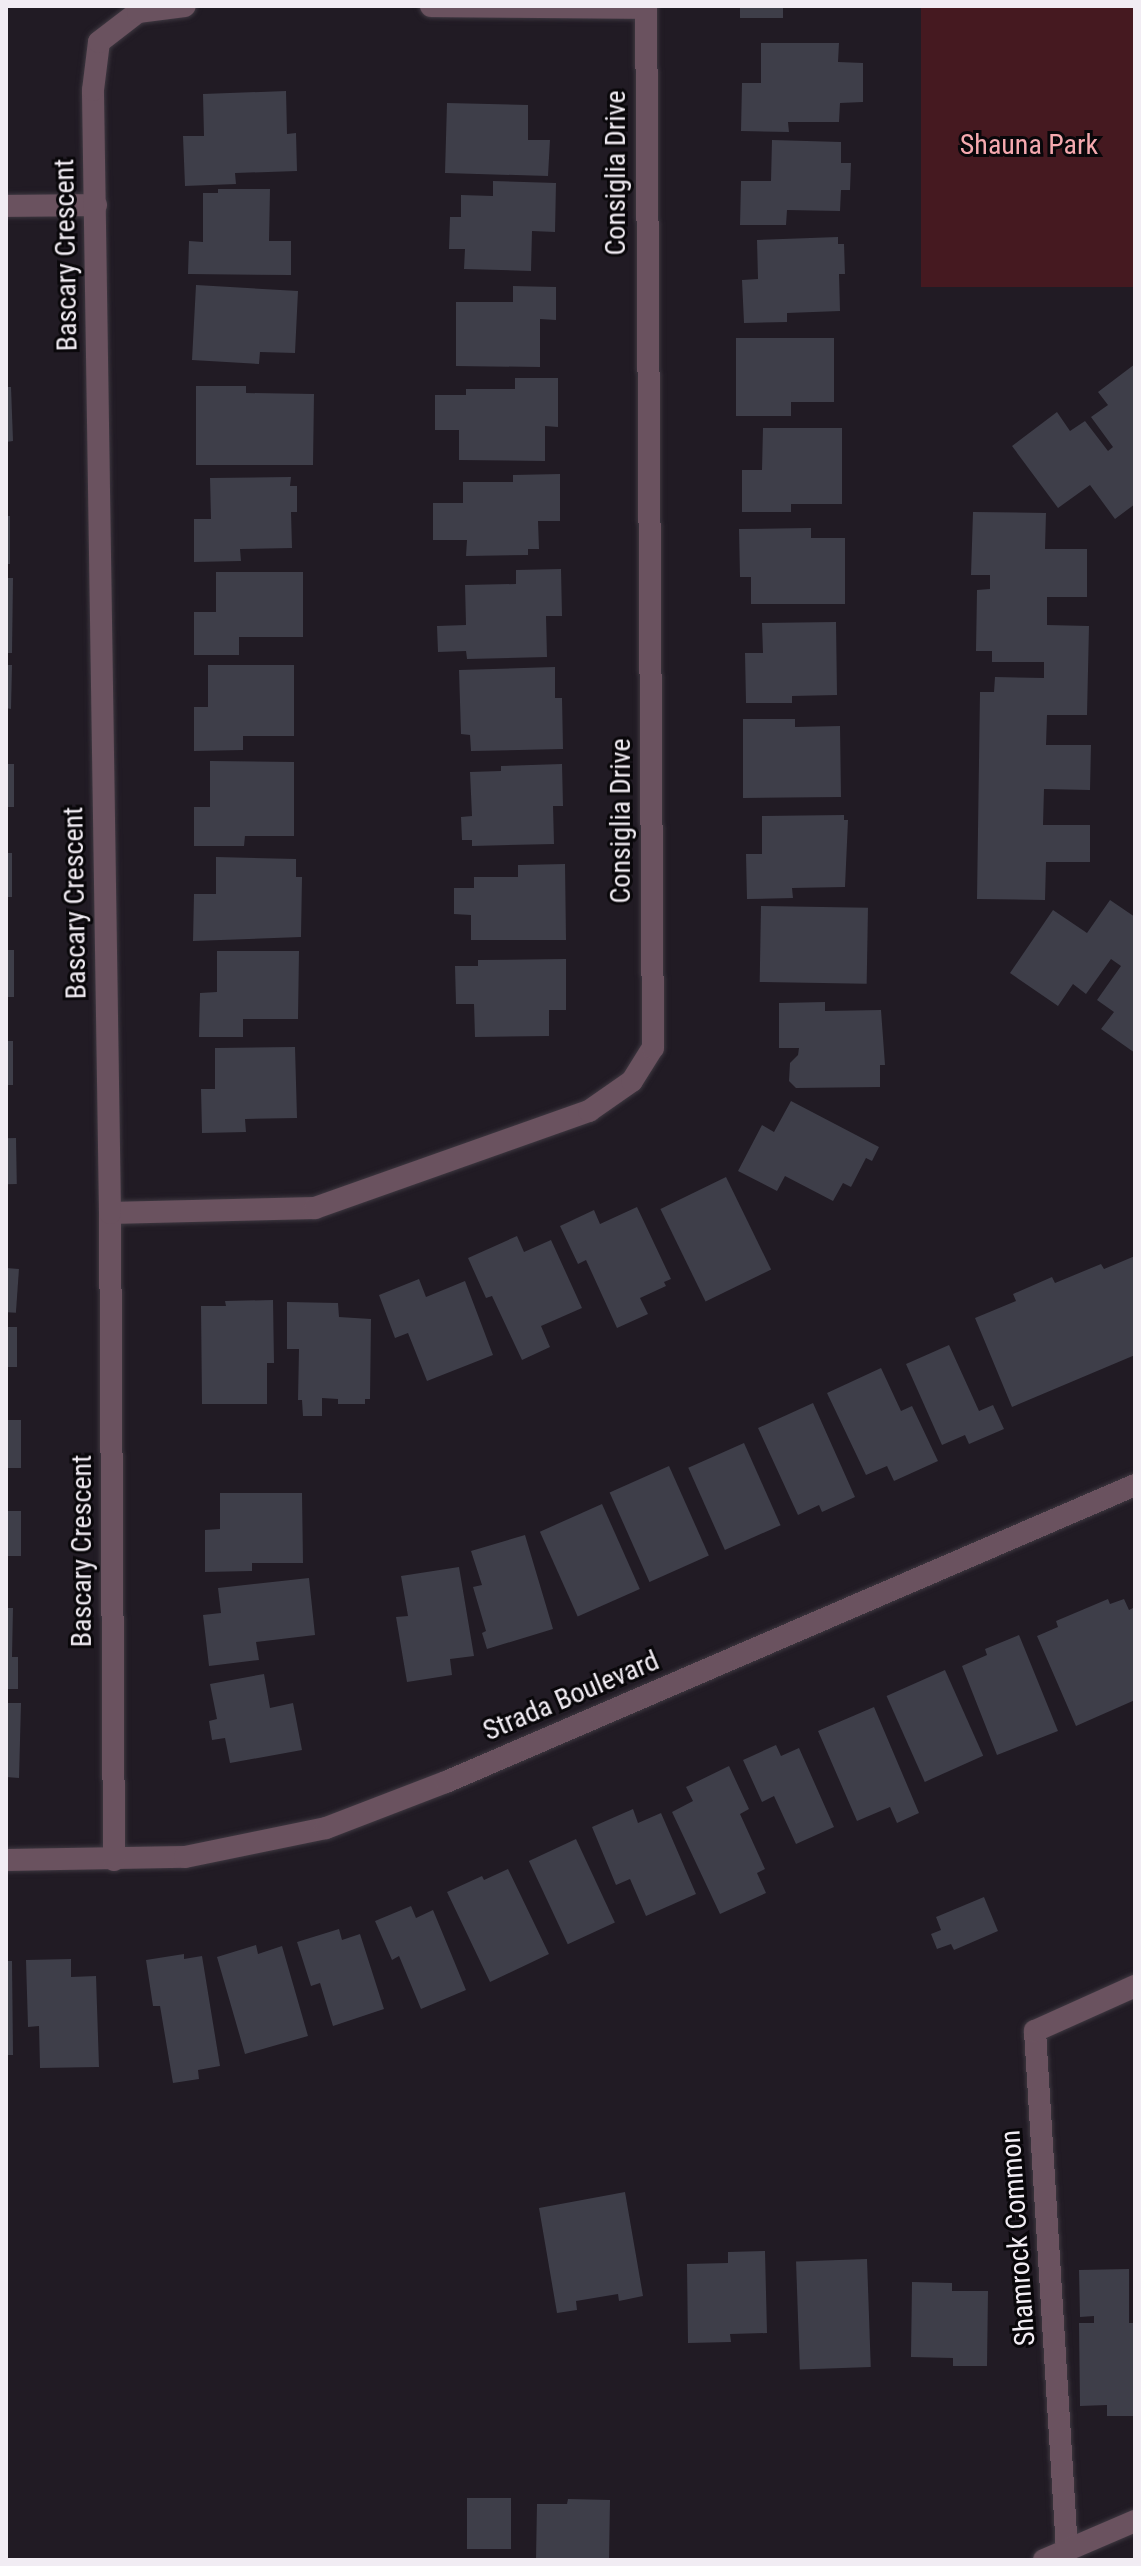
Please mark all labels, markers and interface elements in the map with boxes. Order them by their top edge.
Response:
street label: Consiglia Drive [599,90,633,256]
park label: Shauna Park [960,128,1098,162]
street label: Bascary Crescent [48,158,84,352]
street label: Consiglia Drive [604,738,638,904]
street label: Bascary Crescent [57,806,93,1000]
street label: Bascary Crescent [65,1455,99,1647]
street label: Strada Boulevard [478,1644,664,1748]
street label: Shamrock Common [994,2129,1042,2347]

